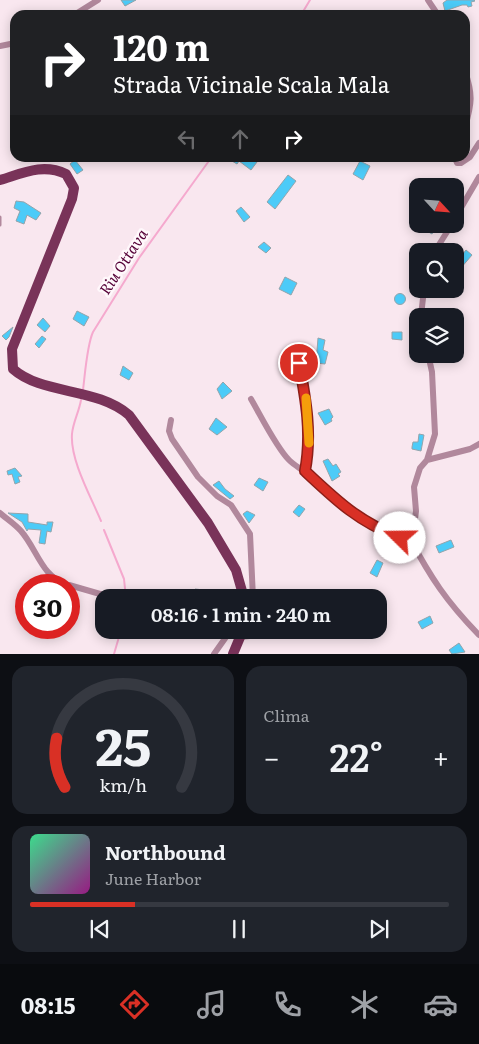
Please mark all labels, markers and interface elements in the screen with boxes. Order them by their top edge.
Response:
text: 120 m [113,20,210,72]
icon: right [30,30,95,95]
text: Strada Vicinale Scala Mala [113,67,390,100]
icon: left [173,125,201,153]
icon: ahead [226,125,254,153]
icon: right [279,125,307,153]
north arrow [409,178,464,232]
map controls [409,178,464,363]
water label: Riu Ottava [93,223,153,299]
button: search [409,243,464,298]
button: layers [409,308,464,363]
pin [278,342,320,384]
icon: arrive [285,349,313,377]
position arrow [373,511,425,563]
speed limit sign: 30 [15,574,80,639]
text: 08:16 · 1 min · 240 m [151,600,331,628]
text: Clima [264,703,309,727]
text: 25 [95,705,151,782]
text: 22° [330,727,383,784]
text: − [264,735,280,777]
text: + [433,735,449,777]
text: km/h [99,771,147,798]
text: Northbound [105,838,226,866]
text: June Harbor [105,866,201,890]
icon: previous [86,915,114,943]
icon: pause [225,915,253,943]
icon: next [365,915,393,943]
icon: directions [117,987,152,1022]
icon: music [194,987,229,1022]
icon: phone [270,987,305,1022]
icon: climate [347,987,382,1022]
icon: car [423,987,458,1022]
text: 08:15 [21,988,76,1021]

